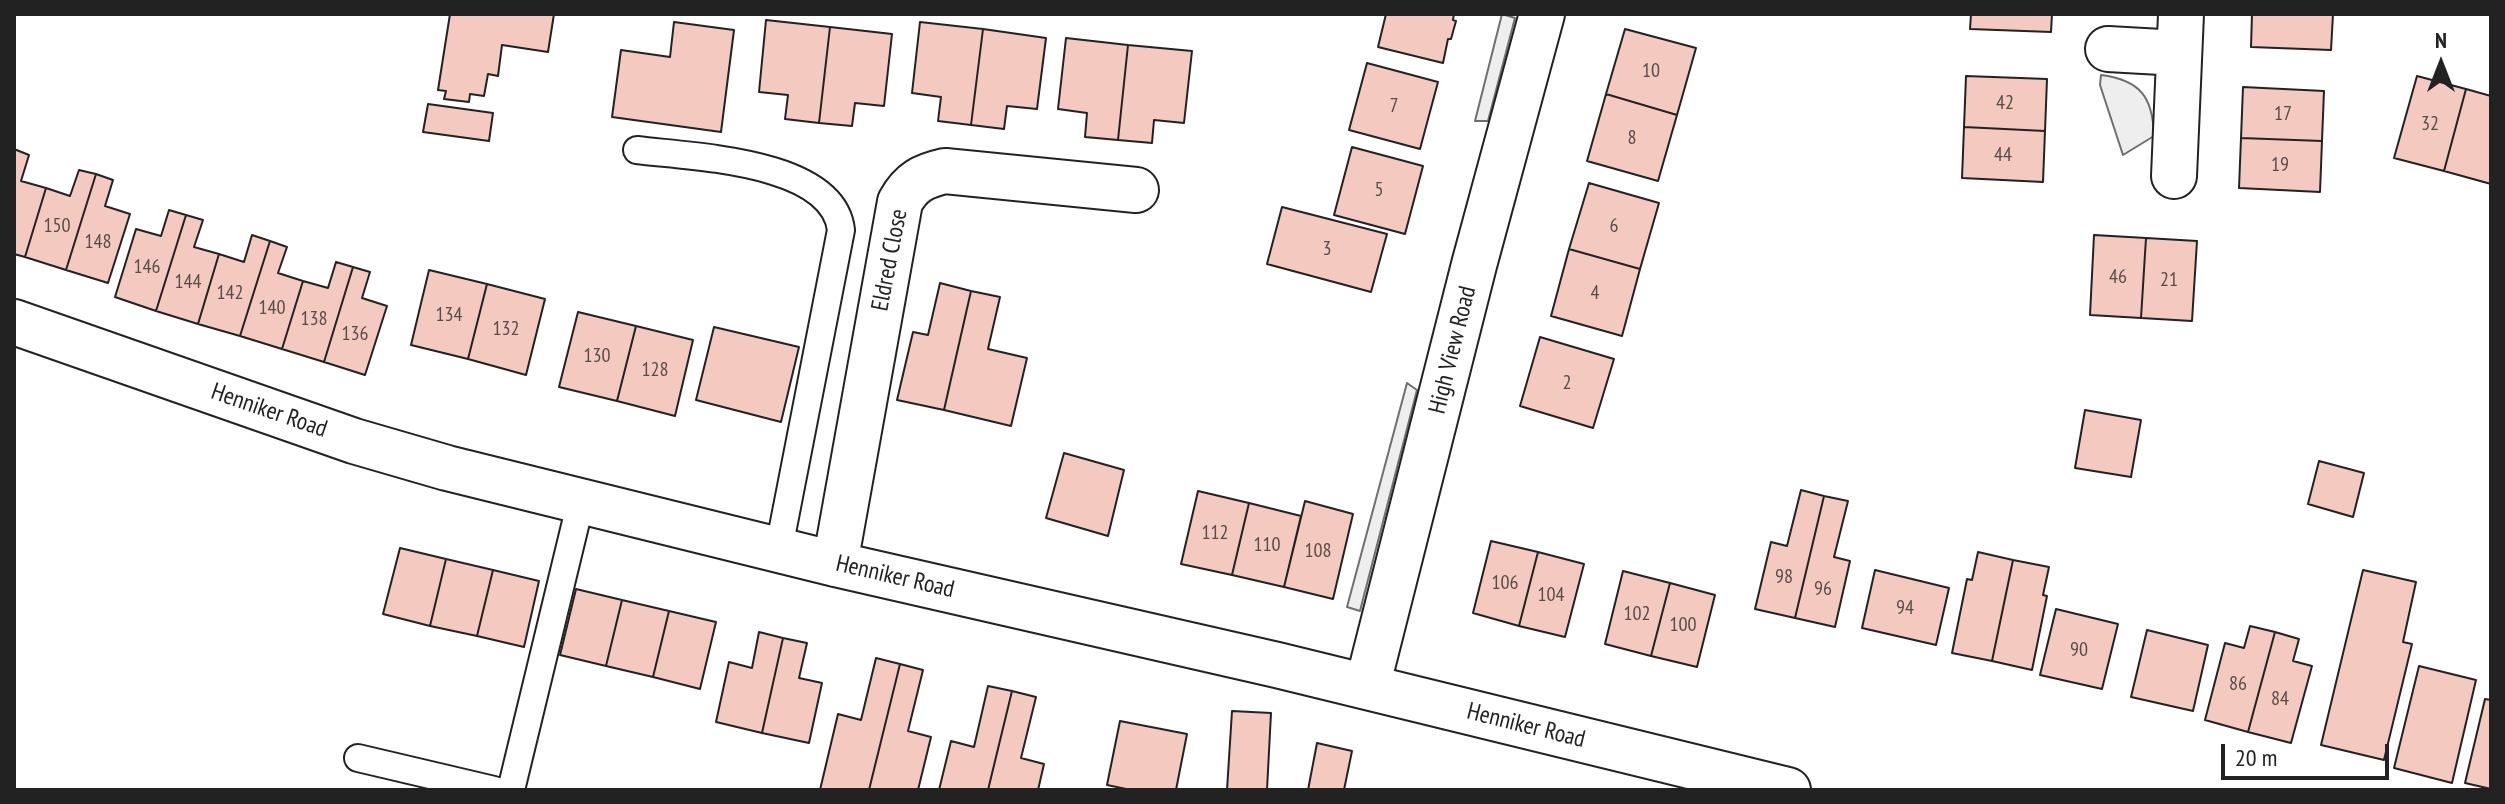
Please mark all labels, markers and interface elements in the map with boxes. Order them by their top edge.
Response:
north arrow [2401,24,2481,104]
text: N [2435,26,2447,54]
house number: 10 [1642,59,1660,83]
house number: 42 [1996,91,2014,115]
house number: 7 [1390,94,1398,118]
house number: 17 [2274,102,2292,126]
house number: 32 [2421,112,2439,136]
house number: 8 [1628,126,1636,150]
house number: 44 [1994,143,2012,167]
house number: 19 [2271,153,2289,177]
house number: 5 [1375,178,1383,202]
street label: Eldred Close [866,207,914,313]
house number: 150 [44,214,70,238]
house number: 6 [1610,214,1618,238]
house number: 148 [85,230,111,254]
house number: 3 [1323,237,1331,261]
house number: 146 [134,255,160,279]
house number: 46 [2109,265,2127,289]
house number: 21 [2160,268,2178,292]
house number: 144 [175,270,201,294]
house number: 142 [217,281,243,305]
house number: 4 [1591,281,1599,305]
street label: High View Road [1423,283,1483,417]
house number: 140 [259,296,285,320]
house number: 134 [436,303,462,327]
house number: 138 [301,307,327,331]
house number: 132 [493,317,519,341]
house number: 136 [342,322,368,346]
house number: 130 [584,344,610,368]
house number: 128 [642,358,668,382]
house number: 2 [1563,371,1571,395]
street label: Henniker Road [207,378,331,444]
house number: 112 [1202,521,1228,545]
house number: 110 [1254,533,1280,557]
house number: 108 [1305,539,1331,563]
street label: Henniker Road [833,549,957,605]
house number: 98 [1775,565,1793,589]
house number: 106 [1492,571,1518,595]
house number: 96 [1814,577,1832,601]
house number: 104 [1538,583,1564,607]
house number: 94 [1896,596,1914,620]
house number: 102 [1624,602,1650,626]
house number: 100 [1670,613,1696,637]
house number: 90 [2070,638,2088,662]
house number: 86 [2229,672,2247,696]
house number: 84 [2271,687,2289,711]
street label: Henniker Road [1464,697,1588,755]
scale bar [2225,728,2393,778]
text: 20 m [2235,742,2277,773]

